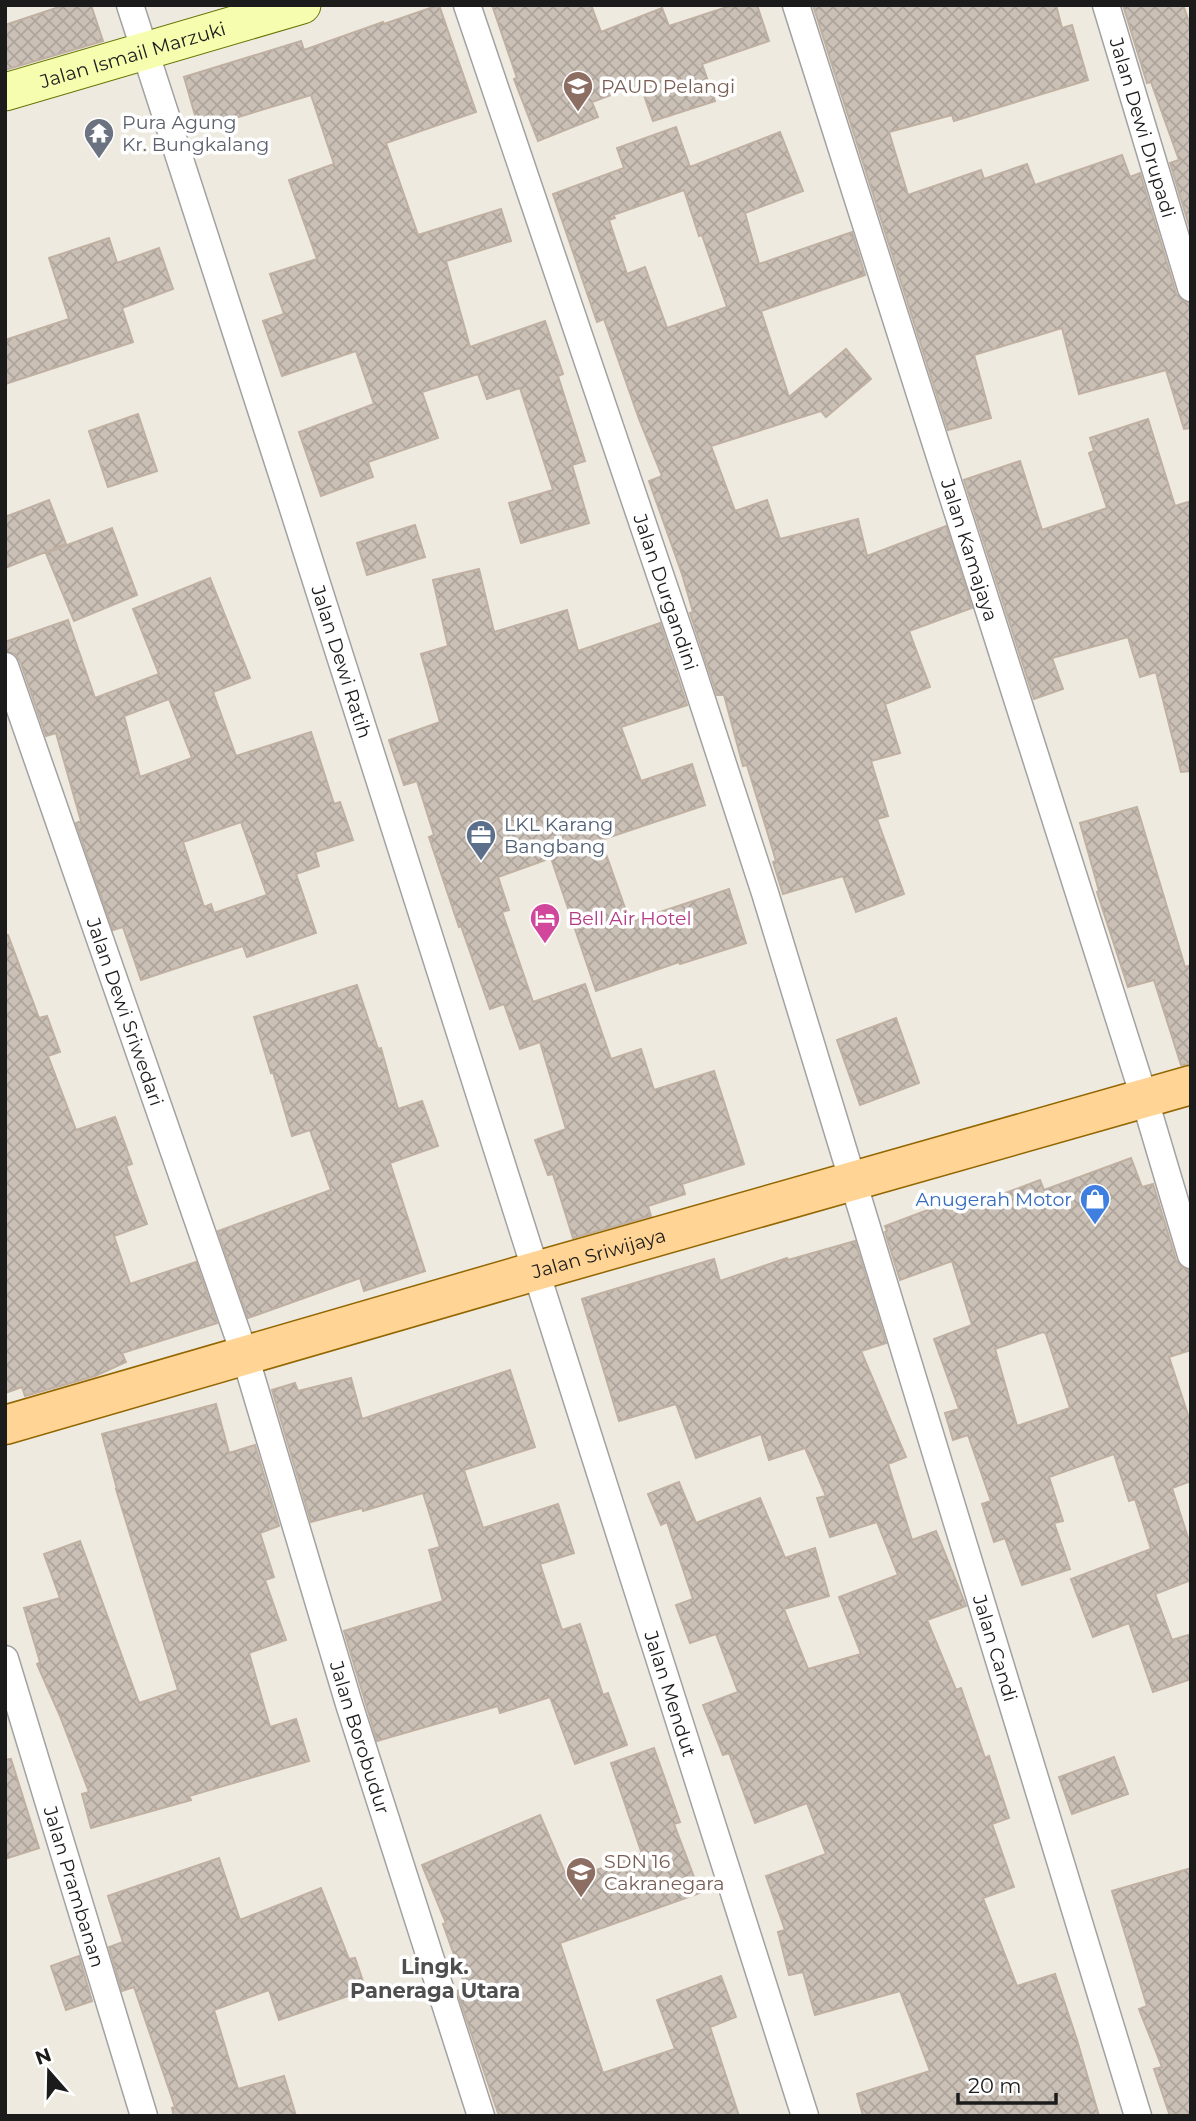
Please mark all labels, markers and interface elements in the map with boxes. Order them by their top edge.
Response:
street label: Jalan Ismail Marzuki [36,17,228,93]
street label: Jalan Dewi Drupadi [1105,34,1181,220]
school or university icon: PAUD Pelangi [561,69,595,113]
place label: PAUD Pelangi [601,75,735,98]
place label: Pura Agung Kr. Bungkalang [122,111,269,156]
temple icon: Pura Agung Kr. Bungkalang [82,116,116,160]
street label: Jalan Kamajaya [936,475,1003,624]
street label: Jalan Durgandini [628,510,703,673]
street label: Jalan Dewi Ratih [306,581,377,741]
place label: LKL Karang Bangbang [504,813,613,858]
office icon: LKL Karang Bangbang [464,818,498,862]
hotel icon: Bell Air Hotel [528,901,562,945]
place label: Bell Air Hotel [568,907,692,930]
street label: Jalan Dewi Sriwedari [82,914,169,1109]
shop icon: Anugerah Motor [1078,1182,1112,1226]
place label: Anugerah Motor [915,1188,1072,1211]
street label: Jalan Sriwijaya [528,1223,668,1283]
street label: Jalan Candi [968,1591,1022,1704]
street label: Jalan Mendut [639,1627,701,1760]
street label: Jalan Borobudur [325,1657,395,1817]
street label: Jalan Prambanan [39,1802,110,1970]
place label: SDN 16 Cakranegara [604,1850,724,1895]
school or university icon: SDN 16 Cakranegara [564,1855,598,1899]
district label: Lingk. Paneraga Utara [350,1954,520,2003]
north arrow [14,2037,84,2107]
text: N [32,2043,55,2070]
scale bar [958,2062,1056,2106]
text: 20 m [968,2073,1022,2098]

